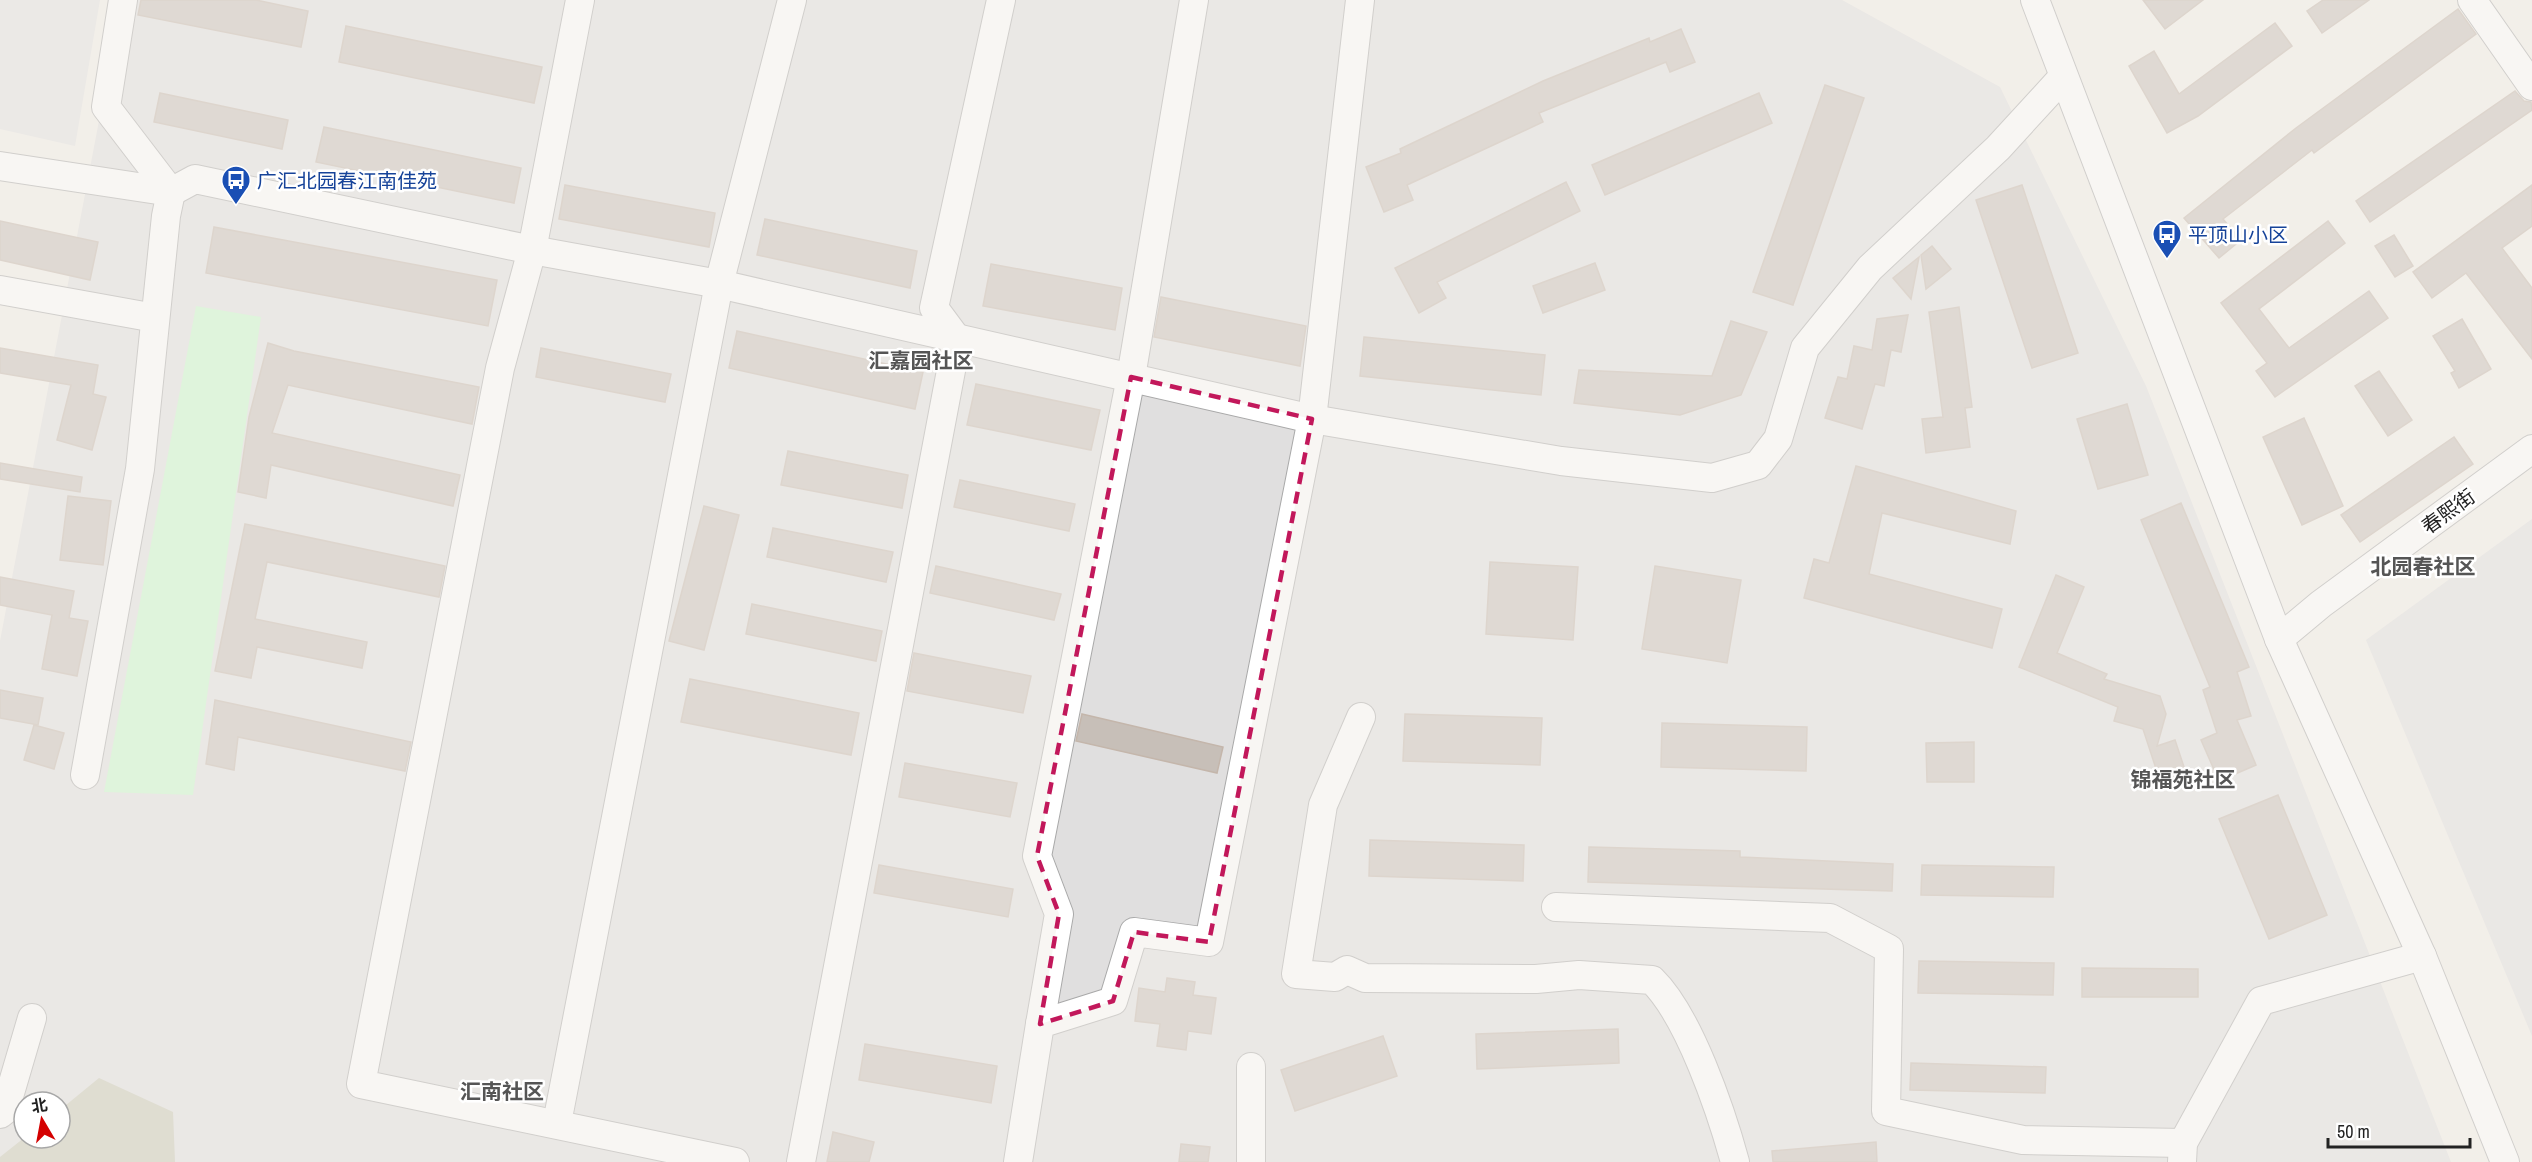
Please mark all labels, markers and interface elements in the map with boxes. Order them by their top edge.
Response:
bus stop icon: 广汇北园春江南佳苑 [220,164,252,206]
place label: 广汇北园春江南佳苑 [257,167,437,194]
bus stop icon: 平顶山小区 [2151,218,2183,260]
place label: 平顶山小区 [2188,221,2288,248]
district label: 汇嘉园社区 [869,346,974,375]
street label: 春熙街 [2416,482,2480,540]
district label: 北园春社区 [2371,552,2476,581]
district label: 锦福苑社区 [2131,765,2236,794]
district label: 汇南社区 [460,1077,544,1106]
north arrow [12,1090,72,1150]
text: 北 [30,1093,49,1117]
scale bar [2328,1111,2470,1149]
text: 50 m [2337,1119,2370,1144]

